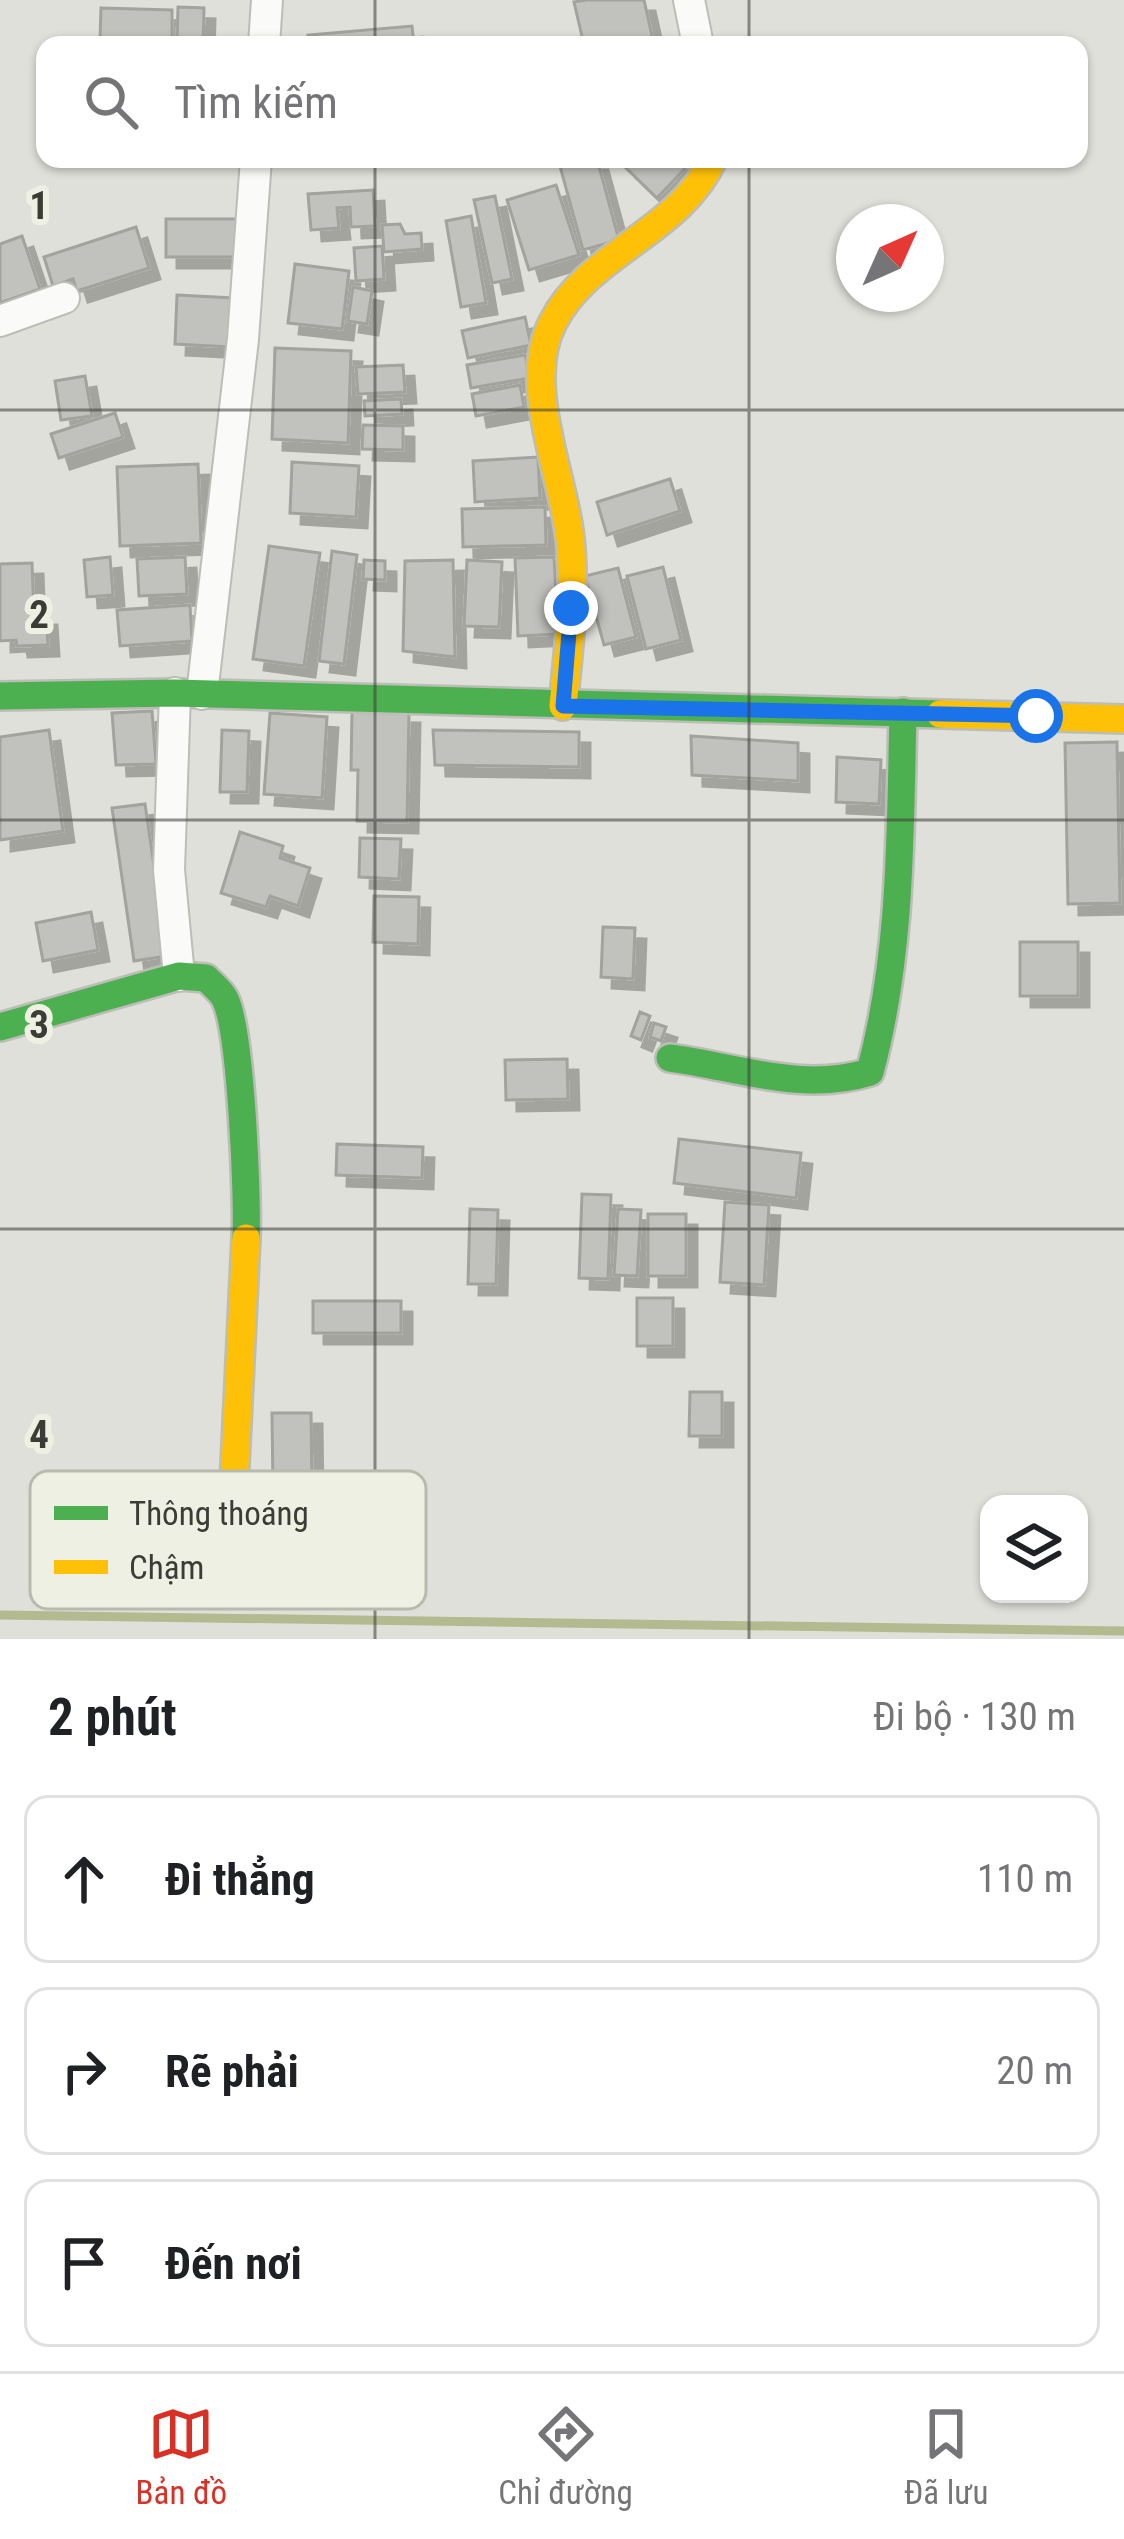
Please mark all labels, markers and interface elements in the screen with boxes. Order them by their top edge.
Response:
search box [36,36,1088,168]
icon: search [78,69,144,135]
text: Tìm kiếm [174,76,338,129]
text: 1 [29,183,49,229]
north arrow [836,204,944,312]
route end [544,581,598,635]
text: 2 [29,592,49,638]
route start [1009,689,1063,743]
text: 3 [29,1002,49,1048]
text: 4 [29,1412,49,1458]
legend [30,1471,426,1609]
text: Thông thoáng [129,1494,309,1533]
map controls [980,1495,1088,1603]
button: layers [980,1495,1088,1603]
text: Chậm [129,1548,204,1587]
text: 2 phút [48,1688,177,1747]
text: Đi bộ · 130 m [873,1694,1076,1740]
icon: ahead [51,1846,117,1912]
text: Đi thẳng [165,1853,315,1906]
text: 110 m [977,1856,1073,1902]
icon: right [51,2038,117,2104]
text: Rẽ phải [165,2045,299,2098]
text: 20 m [996,2048,1073,2094]
icon: arrive [51,2230,117,2296]
text: Đến nơi [165,2237,302,2290]
tab: Bản đồ [136,2401,227,2512]
tab: Chỉ đường [498,2401,633,2512]
tab: Đã lưu [904,2401,988,2512]

